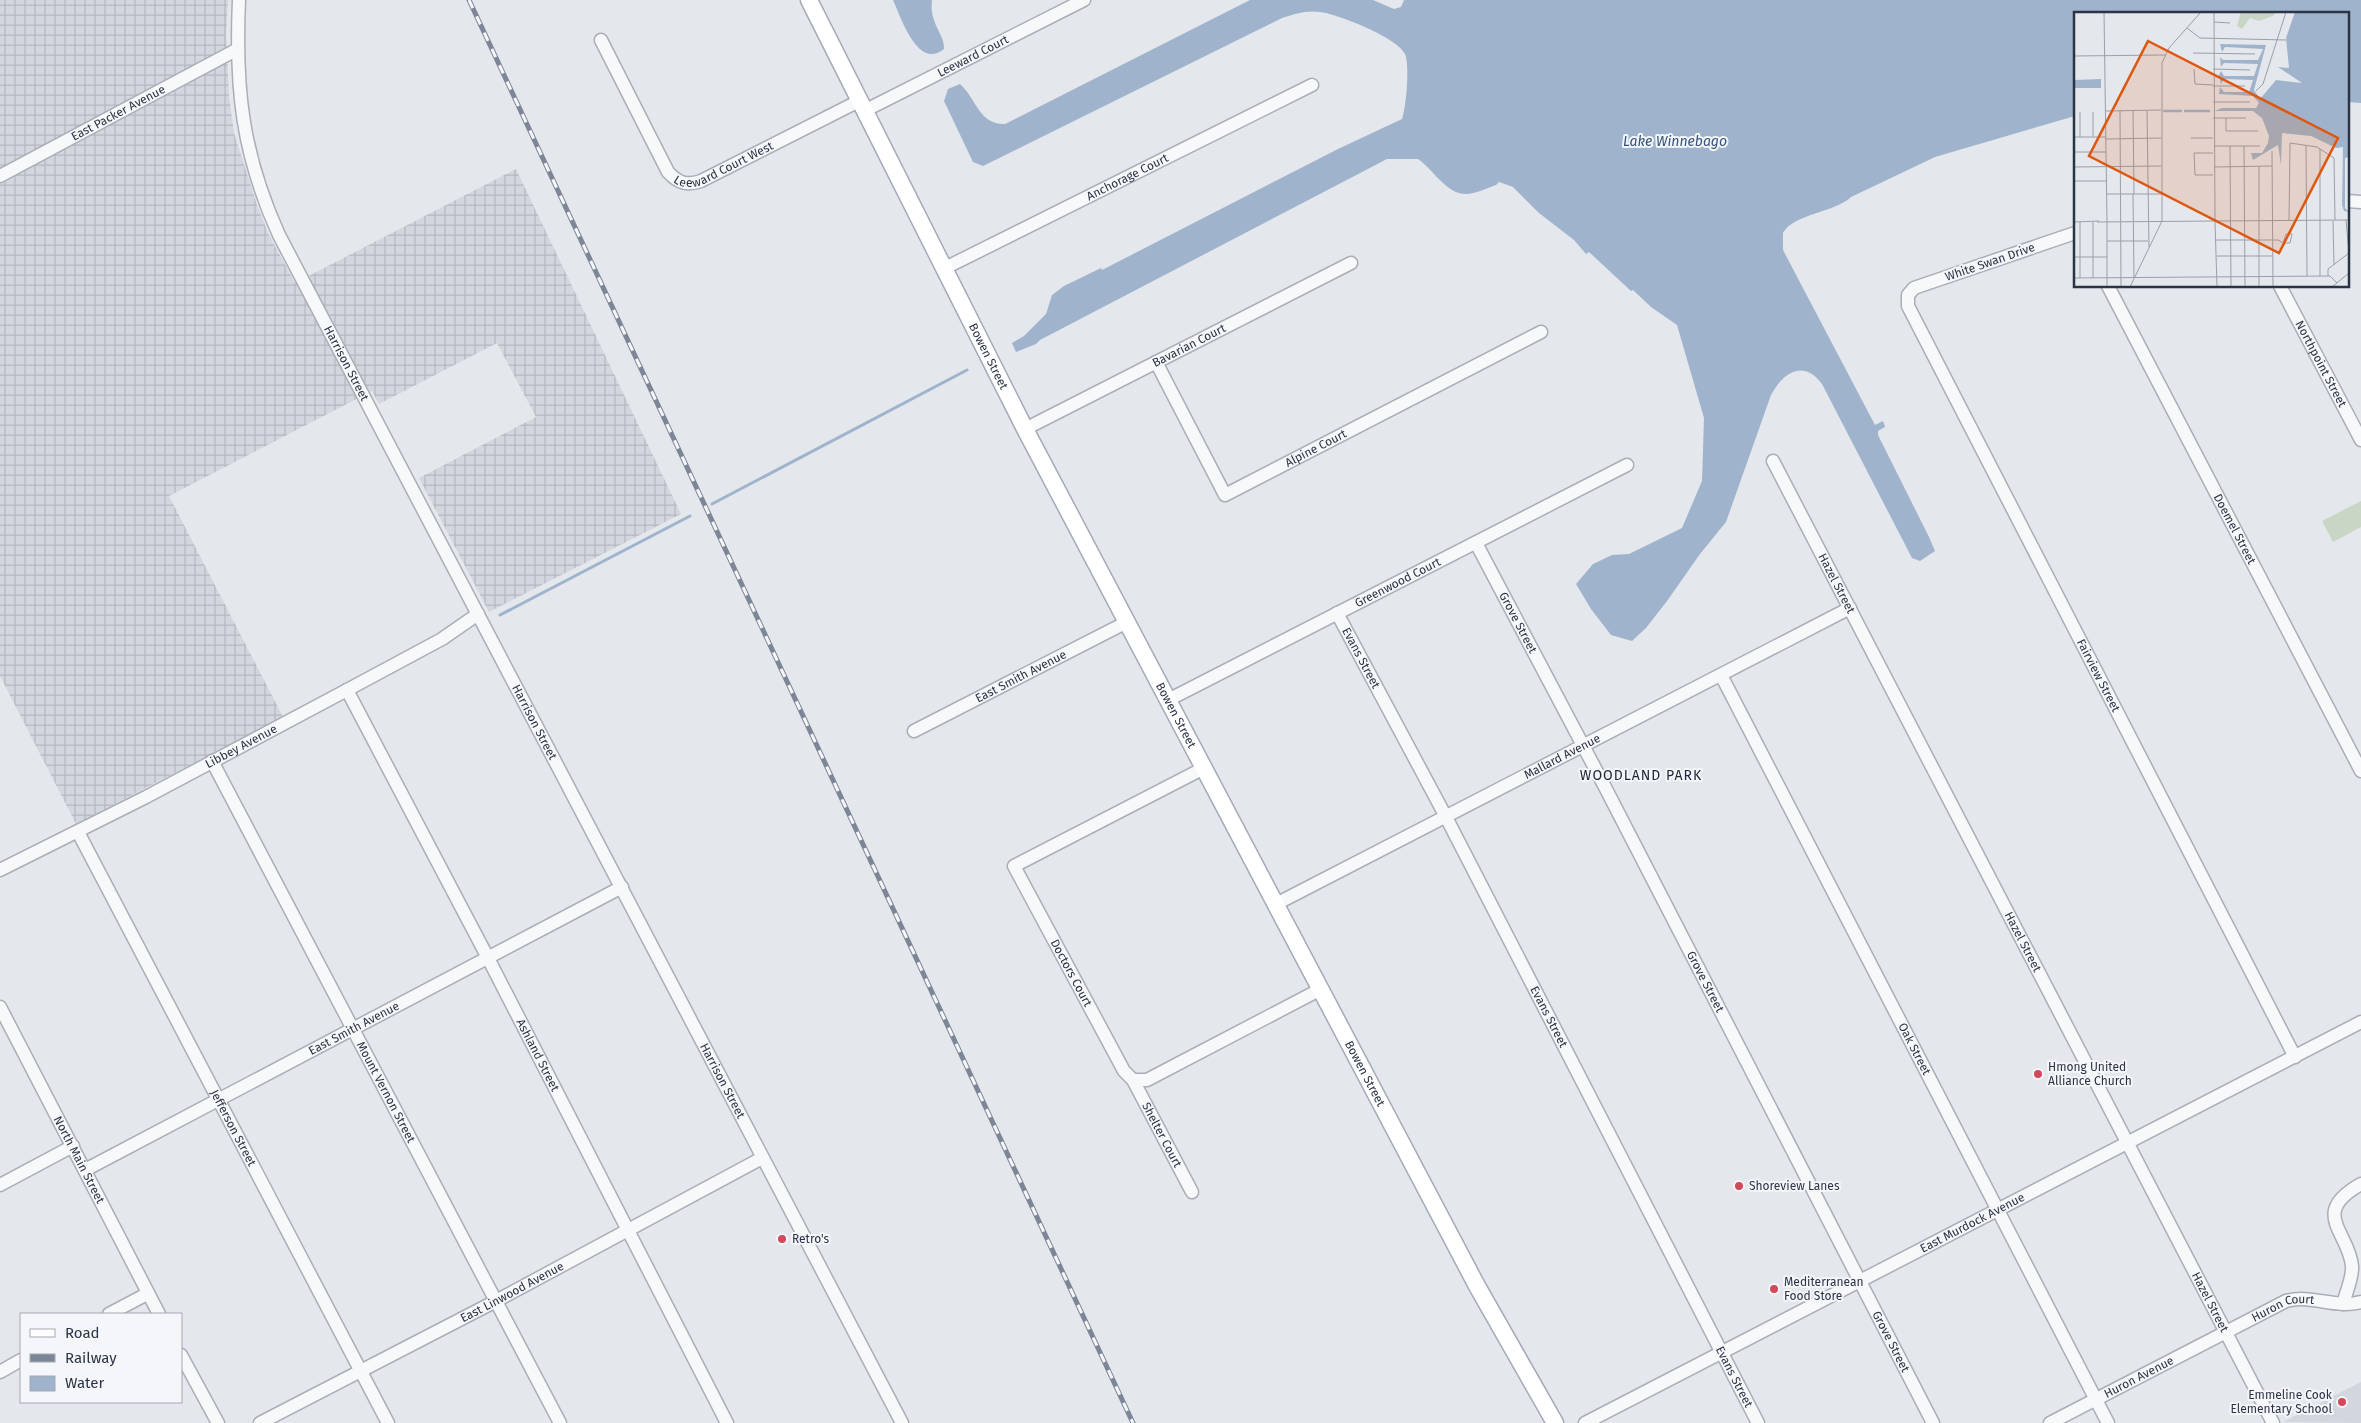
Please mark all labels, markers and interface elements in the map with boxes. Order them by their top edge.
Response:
inset map [2074,12,2348,288]
street label: Leeward Court [935,32,1011,80]
street label: East Packer Avenue [69,82,168,144]
water label: Lake Winnebago [1623,133,1727,150]
street label: Leeward Court West [671,138,776,190]
street label: Anchorage Court [1084,151,1171,203]
street label: White Swan Drive [1943,240,2037,284]
street label: Northpoint Street [2292,318,2350,410]
street label: Bowen Street [966,321,1011,392]
street label: Bavarian Court [1150,321,1228,370]
street label: Harrison Street [321,324,372,404]
street label: Alpine Court [1283,426,1349,470]
street label: Doemel Street [2211,491,2259,567]
street label: Hazel Street [1815,551,1858,616]
street label: Greenwood Court [1352,554,1443,610]
street label: Grove Street [1496,590,1540,656]
street label: Evans Street [1339,625,1383,691]
street label: Fairview Street [2074,637,2123,715]
street label: East Smith Avenue [973,647,1069,705]
street label: Bowen Street [1153,680,1199,751]
street label: Harrison Street [509,682,560,763]
street label: Libbey Avenue [203,722,279,771]
street label: Mallard Avenue [1522,731,1603,782]
district label: WOODLAND PARK [1580,767,1702,784]
street label: Hazel Street [2002,910,2045,975]
street label: Doctors Court [1048,937,1095,1009]
street label: Grove Street [1684,949,1727,1015]
street label: Evans Street [1527,984,1571,1050]
street label: East Smith Avenue [306,999,402,1058]
street label: Ashland Street [513,1017,563,1094]
street label: Oak Street [1895,1021,1934,1078]
street label: Bowen Street [1342,1038,1388,1109]
street label: Mount Vernon Street [354,1039,419,1146]
street label: Harrison Street [697,1041,748,1121]
place label: Hmong United Alliance Church [2048,1060,2132,1088]
marker: Hmong United Alliance Church [2032,1068,2044,1080]
street label: Jefferson Street [207,1087,259,1169]
street label: Shelter Court [1139,1100,1185,1170]
street label: North Main Street [51,1114,108,1206]
place label: Shoreview Lanes [1749,1179,1840,1193]
marker: Shoreview Lanes [1733,1180,1745,1192]
street label: East Murdock Avenue [1918,1190,2027,1256]
place label: Retro's [792,1232,830,1246]
marker: Retro's [776,1233,788,1245]
street label: East Linwood Avenue [458,1259,566,1325]
street label: Hazel Street [2189,1270,2232,1335]
place label: Mediterranean Food Store [1784,1275,1864,1303]
marker: Mediterranean Food Store [1768,1283,1780,1295]
street label: Huron Court [2249,1292,2316,1325]
street label: Grove Street [1869,1309,1913,1375]
legend [20,1313,182,1403]
text: Road [65,1324,100,1342]
street label: Evans Street [1713,1344,1756,1410]
text: Railway [65,1349,117,1367]
street label: Huron Avenue [2102,1353,2176,1401]
text: Water [65,1374,104,1392]
place label: Emmeline Cook Elementary School [2230,1388,2333,1416]
marker: Emmeline Cook Elementary School [2336,1396,2348,1408]

